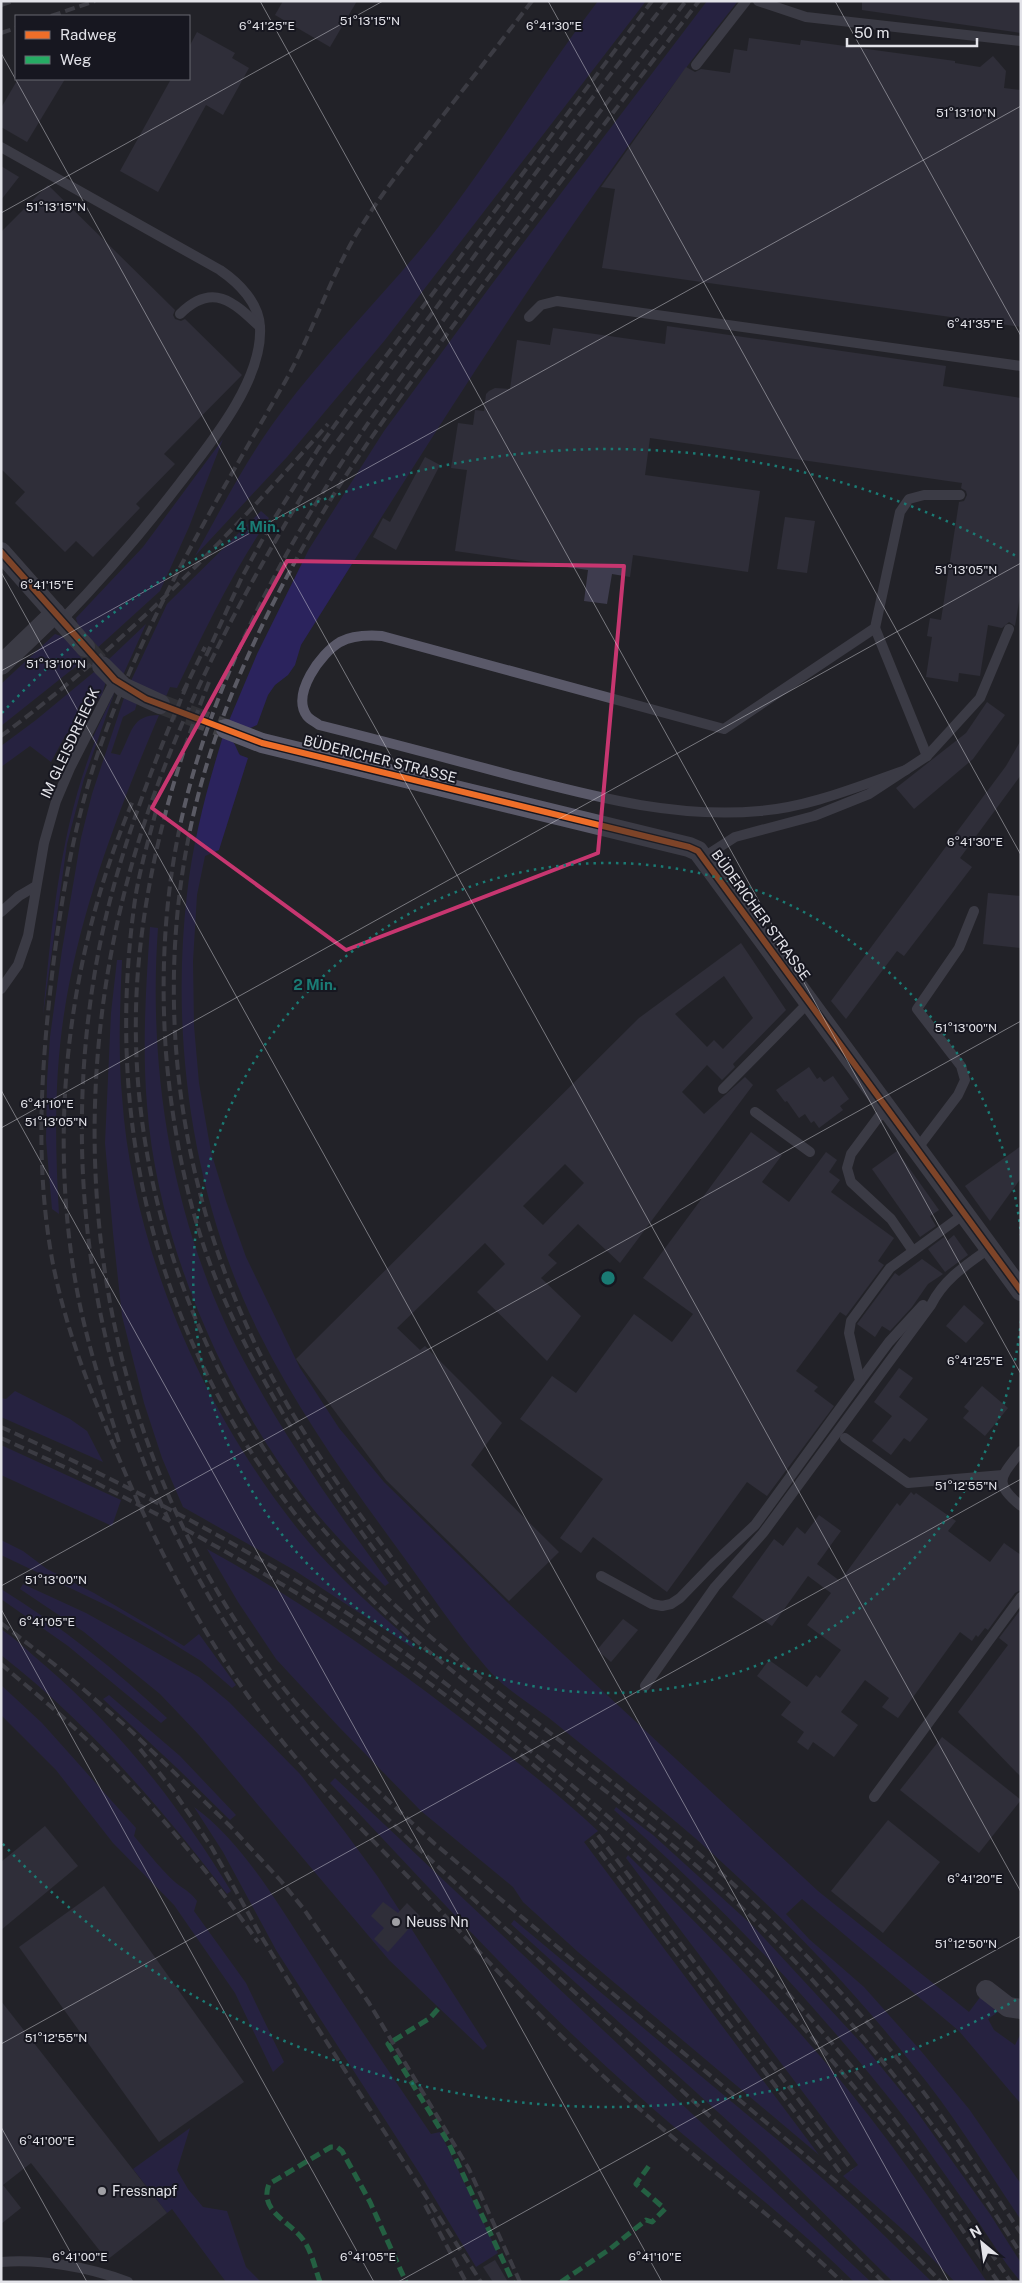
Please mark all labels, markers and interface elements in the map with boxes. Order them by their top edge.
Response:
text: 51°13'15"N [340,14,400,28]
legend [15,15,190,80]
scale bar [847,15,977,47]
text: 6°41'25"E [239,19,295,33]
text: 6°41'30"E [526,19,582,33]
text: 50 m [854,24,889,41]
text: Radweg [60,26,117,43]
text: Weg [60,51,91,68]
text: 51°13'10"N [936,106,996,120]
text: 51°13'15"N [26,200,86,214]
text: 6°41'35"E [947,317,1003,331]
text: 4 Min. [236,518,280,535]
text: 51°13'05"N [935,563,997,577]
text: 6°41'15"E [20,578,74,592]
text: 51°13'10"N [26,657,86,671]
street label: IM GLEISDREIECK [37,685,103,801]
street label: BÜDERICHER STRASSE [302,730,459,786]
text: 6°41'30"E [947,835,1003,849]
street label: BÜDERICHER STRASSE [708,845,815,983]
text: 2 Min. [293,976,337,993]
text: 51°13'00"N [935,1021,997,1035]
text: 6°41'10"E [20,1097,74,1111]
text: 51°13'05"N [25,1115,87,1129]
centre of rings [599,1269,617,1287]
text: 6°41'25"E [947,1354,1003,1368]
text: 51°12'55"N [935,1479,997,1493]
text: 51°13'00"N [25,1573,87,1587]
text: 6°41'05"E [19,1615,75,1629]
text: 6°41'20"E [947,1872,1003,1886]
place label: Neuss Nn [406,1914,469,1930]
marker: Neuss Nn [390,1916,402,1928]
text: 51°12'50"N [935,1937,997,1951]
text: 51°12'55"N [25,2031,87,2045]
text: 6°41'00"E [19,2134,75,2148]
place label: Fressnapf [112,2183,178,2199]
marker: Fressnapf [96,2185,108,2197]
north arrow [957,2218,1007,2268]
text: N [967,2222,984,2241]
text: 6°41'00"E [52,2250,108,2264]
text: 6°41'05"E [340,2250,396,2264]
text: 6°41'10"E [628,2250,682,2264]

